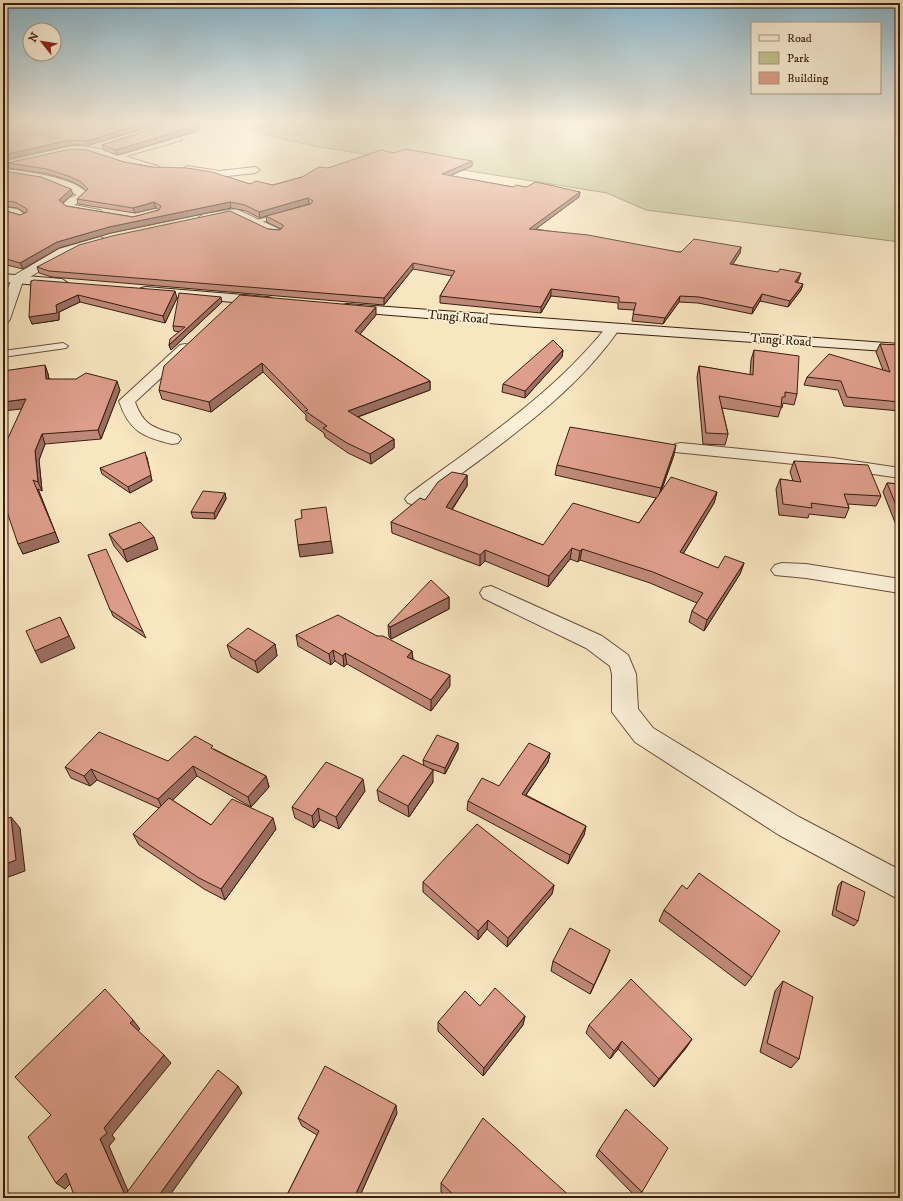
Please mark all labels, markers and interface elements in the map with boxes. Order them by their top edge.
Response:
north arrow [22,22,62,62]
legend [751,22,881,94]
text: N [26,30,43,45]
text: Road [787,31,812,46]
text: Park [787,51,809,66]
text: Building [787,71,828,86]
street label: Tungi Road [427,306,490,328]
street label: Tungi Road [750,330,813,350]

